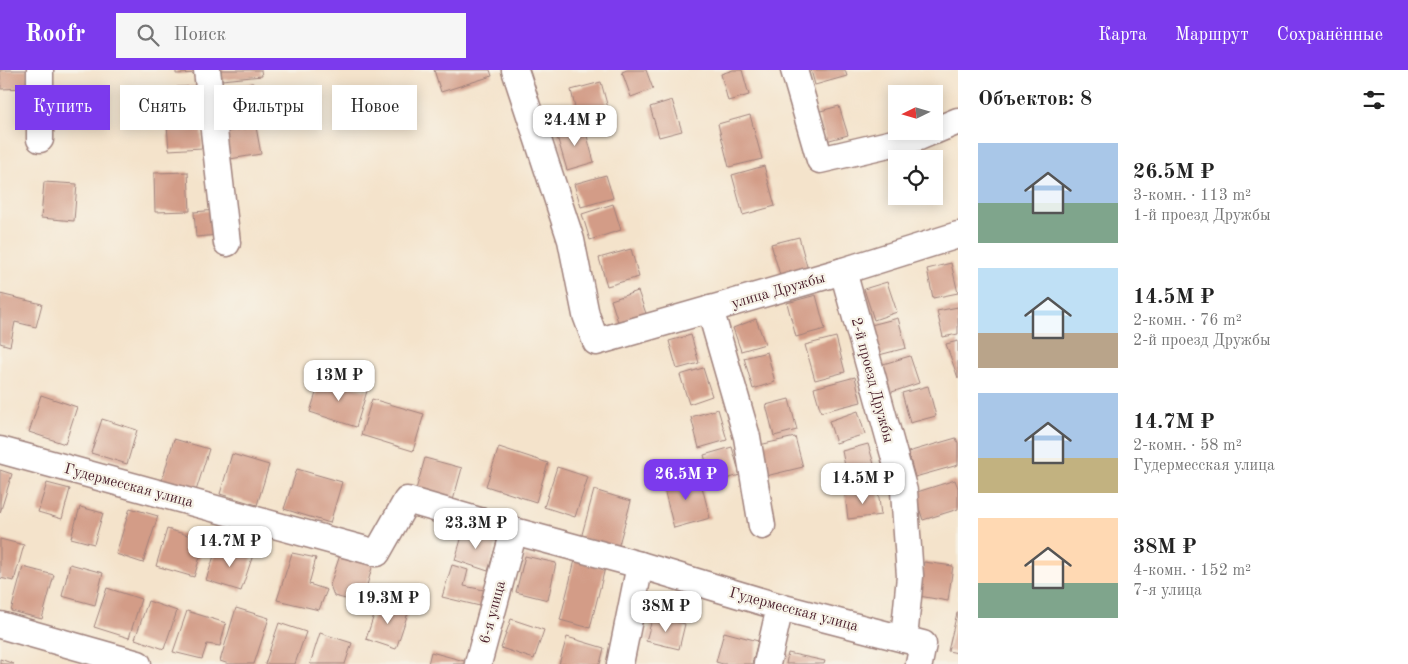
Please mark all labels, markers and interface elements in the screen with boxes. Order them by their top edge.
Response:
search box [116,13,466,58]
icon: search [134,21,162,49]
text: Roofr [25,23,86,47]
text: Поиск [174,26,226,45]
text: Карта [1098,26,1147,44]
text: Маршрут [1175,26,1249,44]
text: Сохранённые [1277,26,1383,44]
chip: Купить [15,85,110,130]
chip: Снять [120,85,204,130]
chip: Фильтры [214,85,322,130]
chip: Новое [332,85,417,130]
north arrow [888,85,942,140]
map controls [888,85,943,205]
icon: filters [1360,86,1388,114]
text: Объектов: 8 [978,89,1092,110]
pin: 24.4M ₽ [529,104,621,147]
text: 24.4M ₽ [544,113,606,129]
button: locate [888,150,943,205]
text: 26.5M ₽ [1133,162,1215,183]
icon: home [1018,163,1078,223]
text: 3-комн. · 113 m² [1133,188,1251,204]
text: 1-й проезд Дружбы [1133,208,1271,224]
street label: улица Дружбы [730,271,827,312]
text: 14.5M ₽ [1133,287,1215,308]
icon: home [1018,288,1078,348]
text: 2-комн. · 76 m² [1133,313,1242,329]
street label: 2-й проезд Дружбы [848,316,896,445]
text: 2-й проезд Дружбы [1133,333,1271,349]
pin: 13M ₽ [304,360,374,402]
text: 13M ₽ [315,368,363,384]
text: 14.7M ₽ [1133,412,1215,433]
icon: home [1018,413,1078,473]
text: 2-комн. · 58 m² [1133,438,1242,454]
pin: 26.5M ₽ [640,458,732,501]
text: Гудермесская улица [1133,458,1275,474]
street label: Гудермесская улица [62,462,195,511]
pin: 14.5M ₽ [817,462,909,505]
text: 26.5M ₽ [655,467,717,483]
text: 14.5M ₽ [832,471,894,487]
pin: 23.3M ₽ [430,508,522,550]
text: 23.3M ₽ [445,516,507,532]
pin: 14.7M ₽ [184,526,276,568]
text: 14.7M ₽ [199,534,261,550]
text: 38M ₽ [1133,537,1197,558]
icon: home [1018,538,1078,598]
text: 4-комн. · 152 m² [1133,563,1251,579]
street label: 6-я улица [478,579,509,646]
pin: 19.3M ₽ [342,582,434,625]
text: 7-я улица [1133,583,1202,599]
street label: Гудермесская улица [727,586,860,635]
pin: 38M ₽ [631,590,701,633]
text: 19.3M ₽ [357,591,419,607]
text: 38M ₽ [642,599,690,615]

